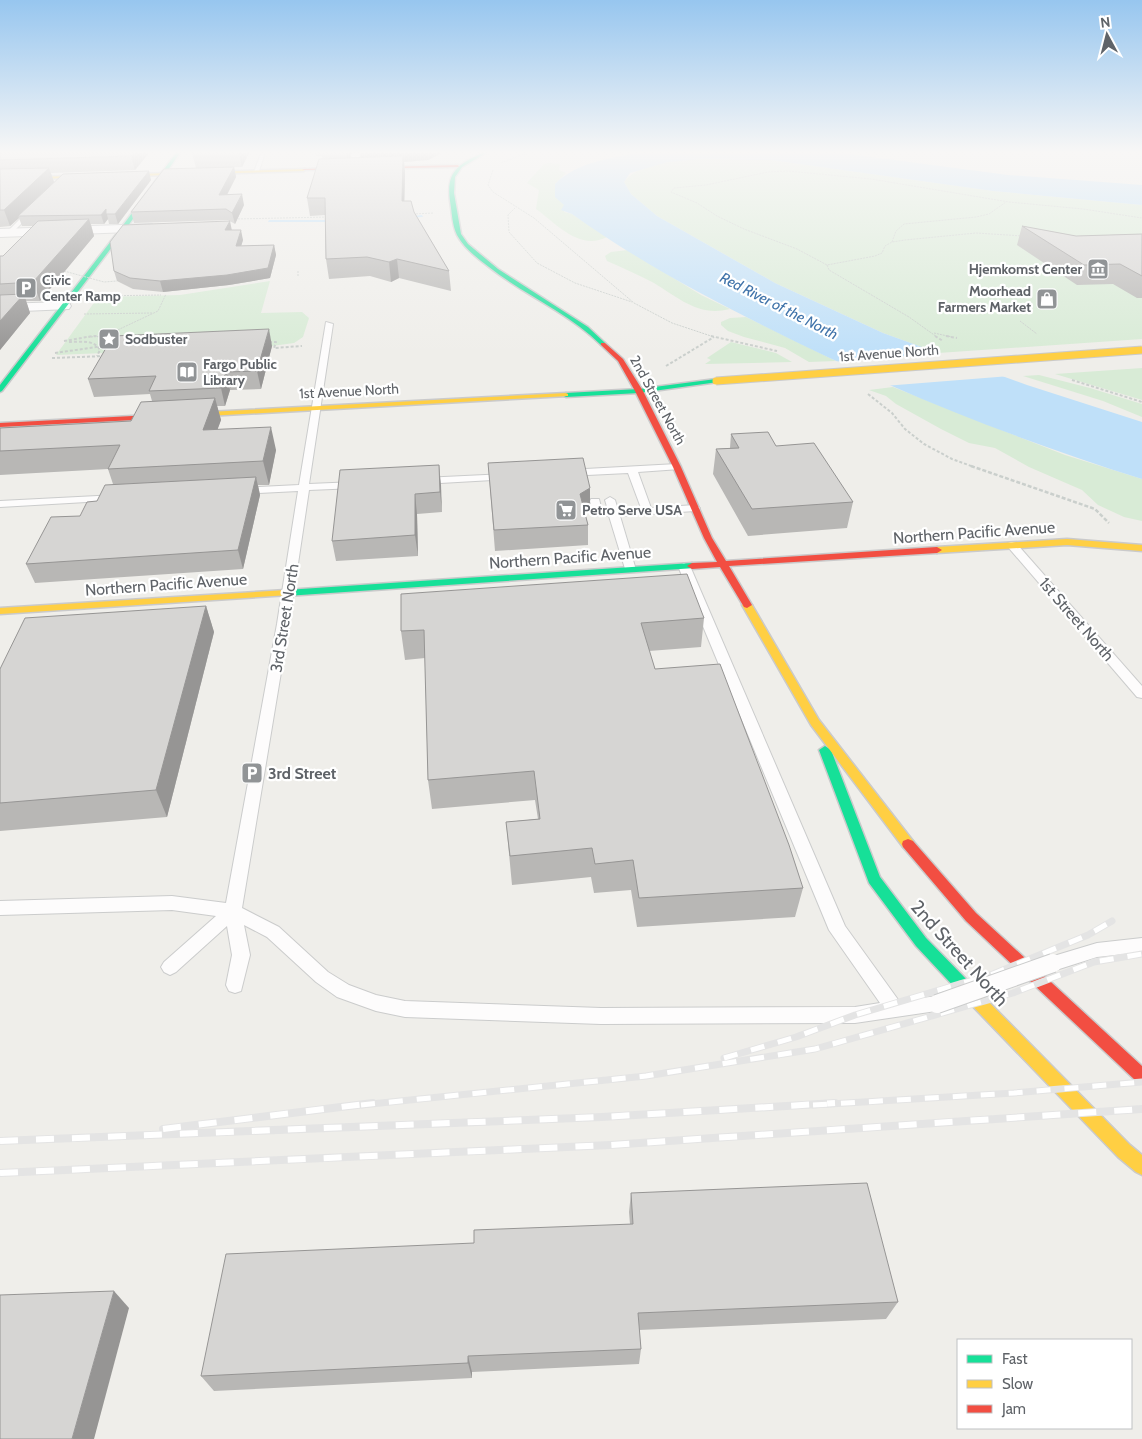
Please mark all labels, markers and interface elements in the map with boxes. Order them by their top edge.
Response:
north arrow [1082,10,1132,60]
text: N [1099,13,1111,32]
museum icon: Hjemkomst Center [1086,257,1110,281]
place label: Hjemkomst Center [969,260,1082,278]
water label: Red River of the North [717,268,841,344]
place label: Civic Center Ramp [42,271,121,305]
parking icon: Civic Center Ramp [14,276,38,300]
place label: Moorhead Farmers Market [938,282,1031,316]
shop icon: Moorhead Farmers Market [1035,287,1059,311]
place icon: Sodbuster [97,327,121,351]
place label: Sodbuster [125,330,188,348]
street label: 1st Avenue North [839,341,939,365]
street label: 2nd Street North [626,352,690,448]
place label: Fargo Public Library [203,355,277,389]
library icon: Fargo Public Library [175,360,199,384]
street label: 1st Avenue North [299,379,399,403]
supermarket icon: Petro Serve USA [554,498,578,522]
place label: Petro Serve USA [582,501,682,519]
street label: Northern Pacific Avenue [892,517,1056,548]
street label: Northern Pacific Avenue [488,542,652,573]
street label: 3rd Street North [267,562,302,674]
street label: Northern Pacific Avenue [84,569,248,600]
street label: 1st Street North [1035,574,1118,665]
parking icon: 3rd Street [240,761,264,785]
place label: 3rd Street [268,764,337,783]
street label: 2nd Street North [906,896,1013,1011]
legend [957,1339,1132,1429]
text: Fast [1002,1350,1027,1368]
text: Slow [1002,1375,1033,1393]
text: Jam [1001,1400,1026,1418]

